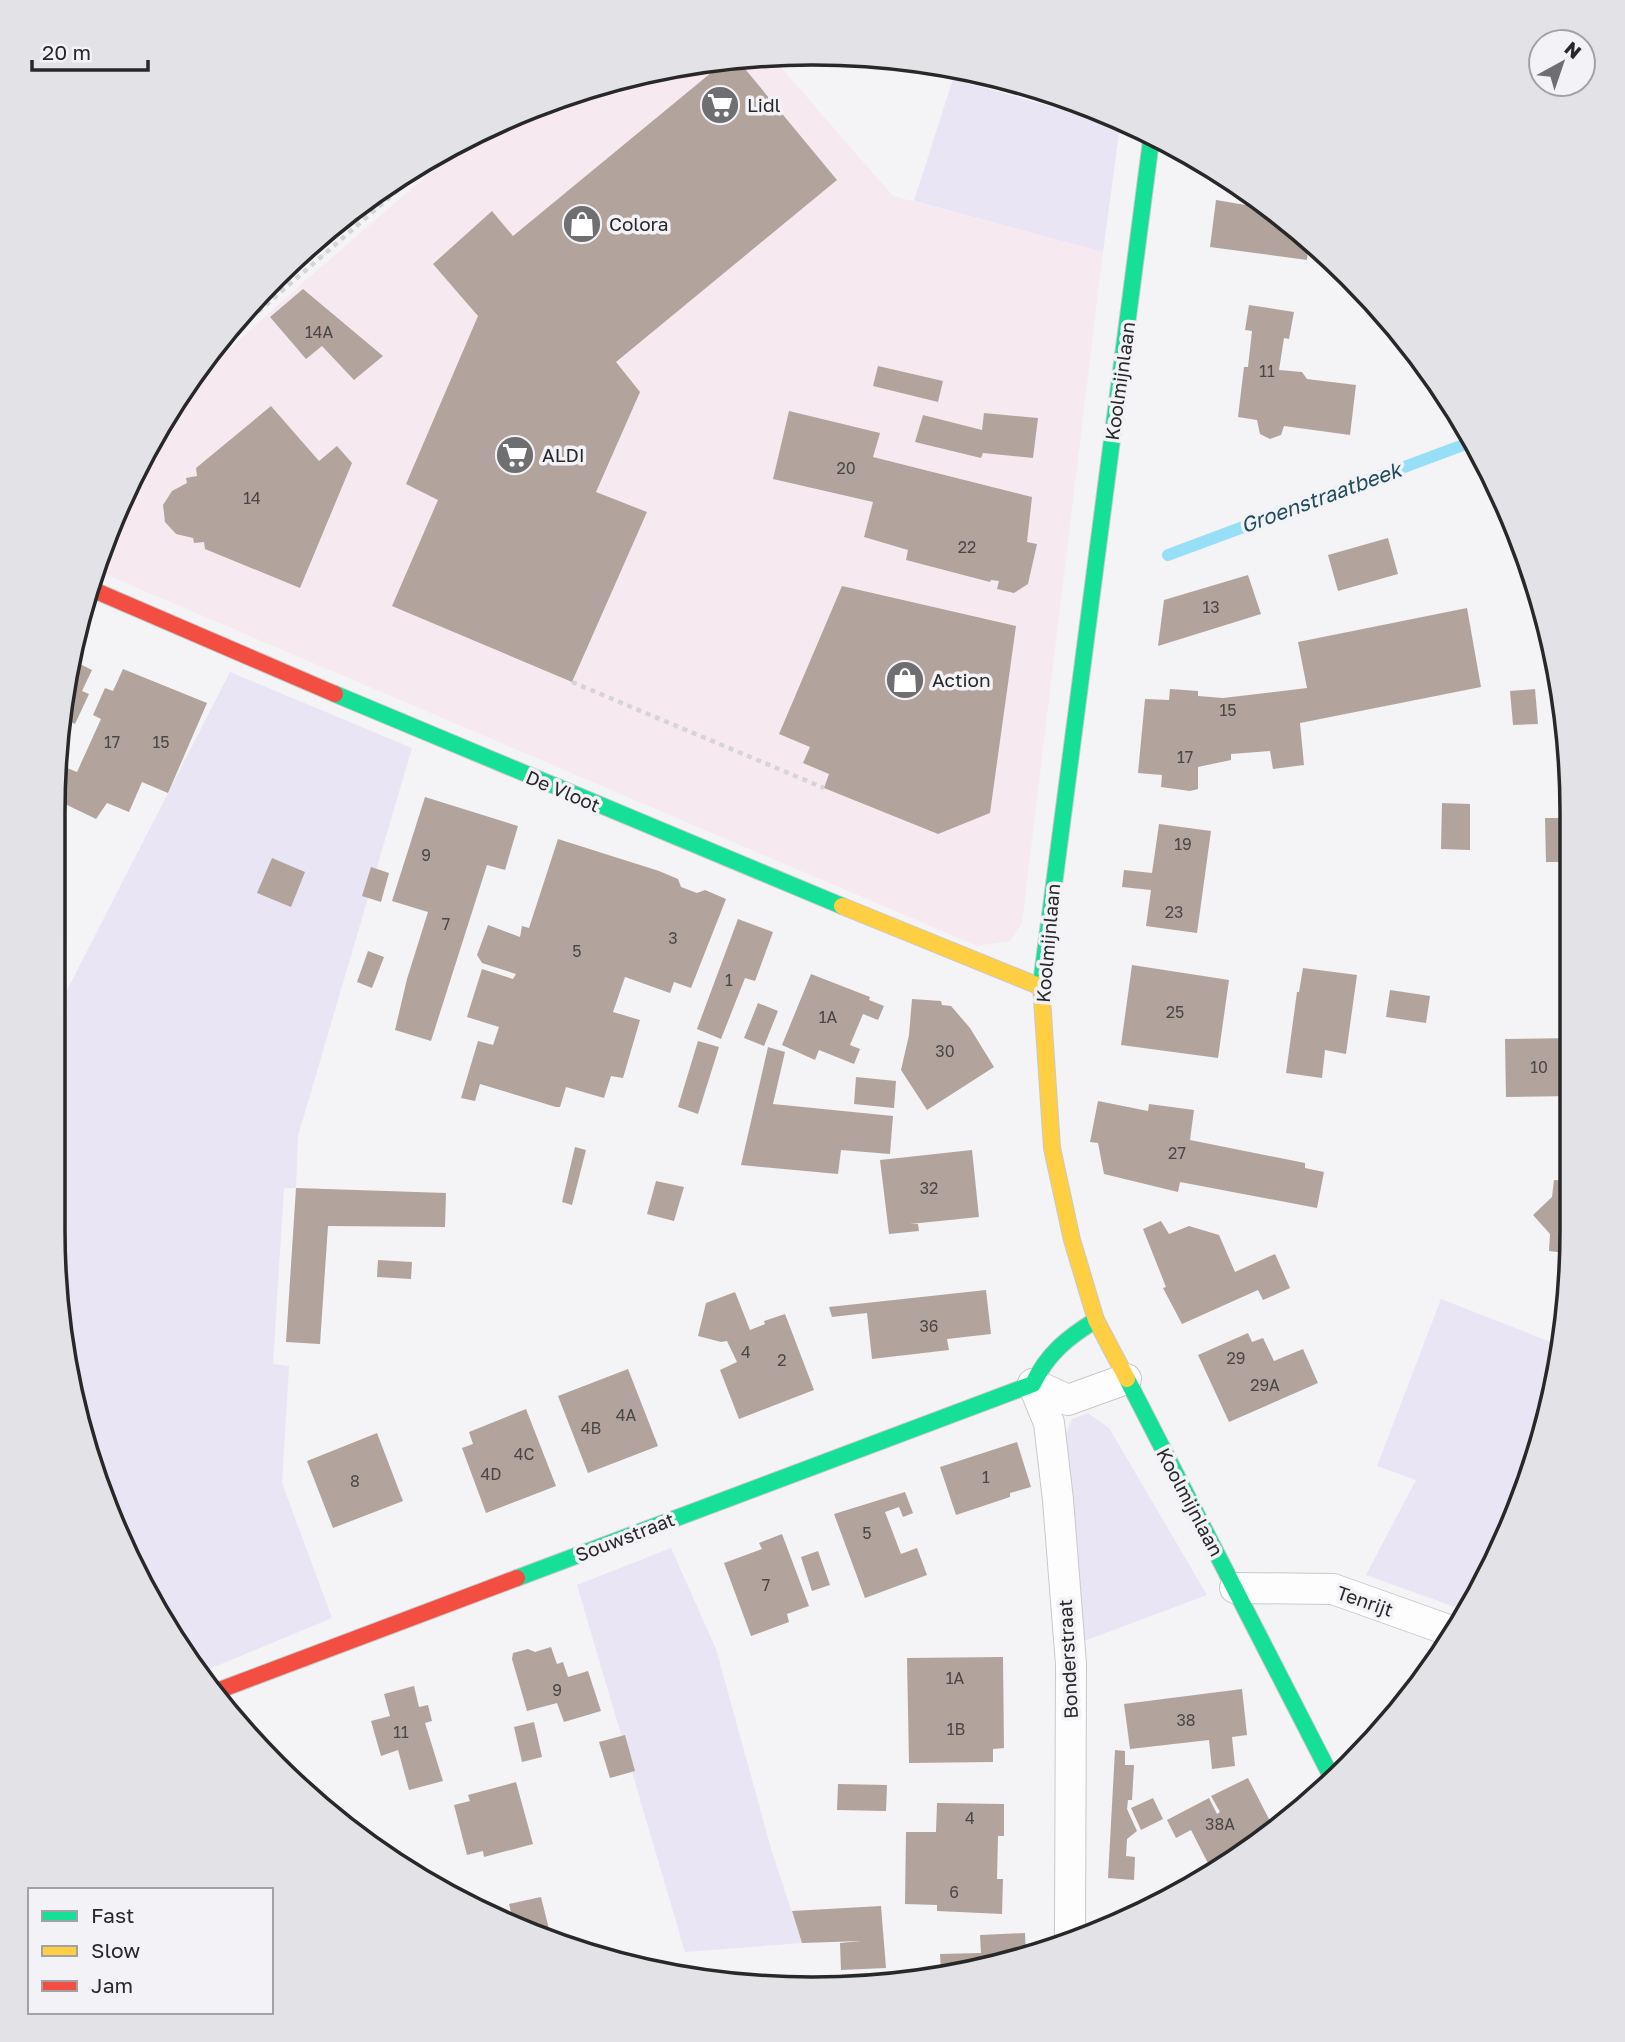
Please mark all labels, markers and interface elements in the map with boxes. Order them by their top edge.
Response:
scale bar [32,28,147,72]
north arrow [1527,28,1597,98]
text: N [1560,36,1586,63]
text: 20 m [42,39,91,65]
supermarket icon: Lidl [699,84,741,126]
place label: Lidl [747,93,781,116]
shop icon: Colora [561,203,603,245]
place label: Colora [609,212,669,235]
street label: Koolmijnlaan [1100,320,1139,442]
house number: 14A [305,322,333,342]
house number: 11 [1259,361,1275,381]
supermarket icon: ALDI [494,434,536,476]
place label: ALDI [542,443,585,466]
water label: Groenstraatbeek [1237,455,1407,538]
house number: 20 [836,458,856,478]
house number: 14 [243,488,261,508]
house number: 22 [958,537,976,557]
house number: 13 [1202,597,1220,617]
shop icon: Action [884,659,926,701]
place label: Action [932,668,991,691]
house number: 15 [1219,700,1237,720]
house number: 17 [104,732,120,752]
house number: 15 [152,732,170,752]
house number: 17 [1177,747,1193,767]
street label: De Vloot [523,765,604,816]
house number: 19 [1174,834,1192,854]
house number: 9 [421,845,431,865]
street label: Koolmijnlaan [1031,882,1064,1003]
house number: 23 [1165,902,1183,922]
house number: 7 [442,914,450,934]
house number: 3 [668,928,678,948]
house number: 5 [572,941,582,961]
house number: 1 [725,970,733,990]
house number: 25 [1166,1002,1184,1022]
house number: 1A [819,1007,838,1027]
house number: 30 [935,1041,955,1061]
house number: 10 [1530,1057,1548,1077]
house number: 27 [1168,1143,1186,1163]
house number: 32 [920,1178,938,1198]
house number: 36 [919,1316,939,1336]
house number: 4 [741,1342,751,1362]
house number: 29 [1227,1348,1245,1368]
house number: 2 [777,1350,787,1370]
house number: 29A [1250,1375,1280,1395]
house number: 4A [616,1405,637,1425]
house number: 4B [581,1418,601,1438]
house number: 4C [514,1444,534,1464]
street label: Koolmijnlaan [1152,1444,1229,1560]
house number: 4D [481,1464,501,1484]
house number: 1 [982,1467,990,1487]
house number: 8 [350,1471,360,1491]
street label: Souwstraat [572,1507,678,1566]
house number: 5 [862,1523,872,1543]
house number: 7 [762,1575,770,1595]
street label: Tenrijt [1334,1580,1396,1621]
street label: Bonderstraat [1053,1599,1082,1719]
house number: 1A [946,1668,965,1688]
house number: 9 [552,1680,562,1700]
house number: 38 [1176,1710,1196,1730]
house number: 1B [947,1719,965,1739]
house number: 11 [393,1722,409,1742]
house number: 4 [965,1808,975,1828]
house number: 38A [1205,1814,1235,1834]
house number: 6 [949,1882,959,1902]
legend [28,1888,273,2014]
text: Fast [91,1902,134,1928]
text: Slow [91,1937,140,1963]
text: Jam [91,1972,133,1998]

